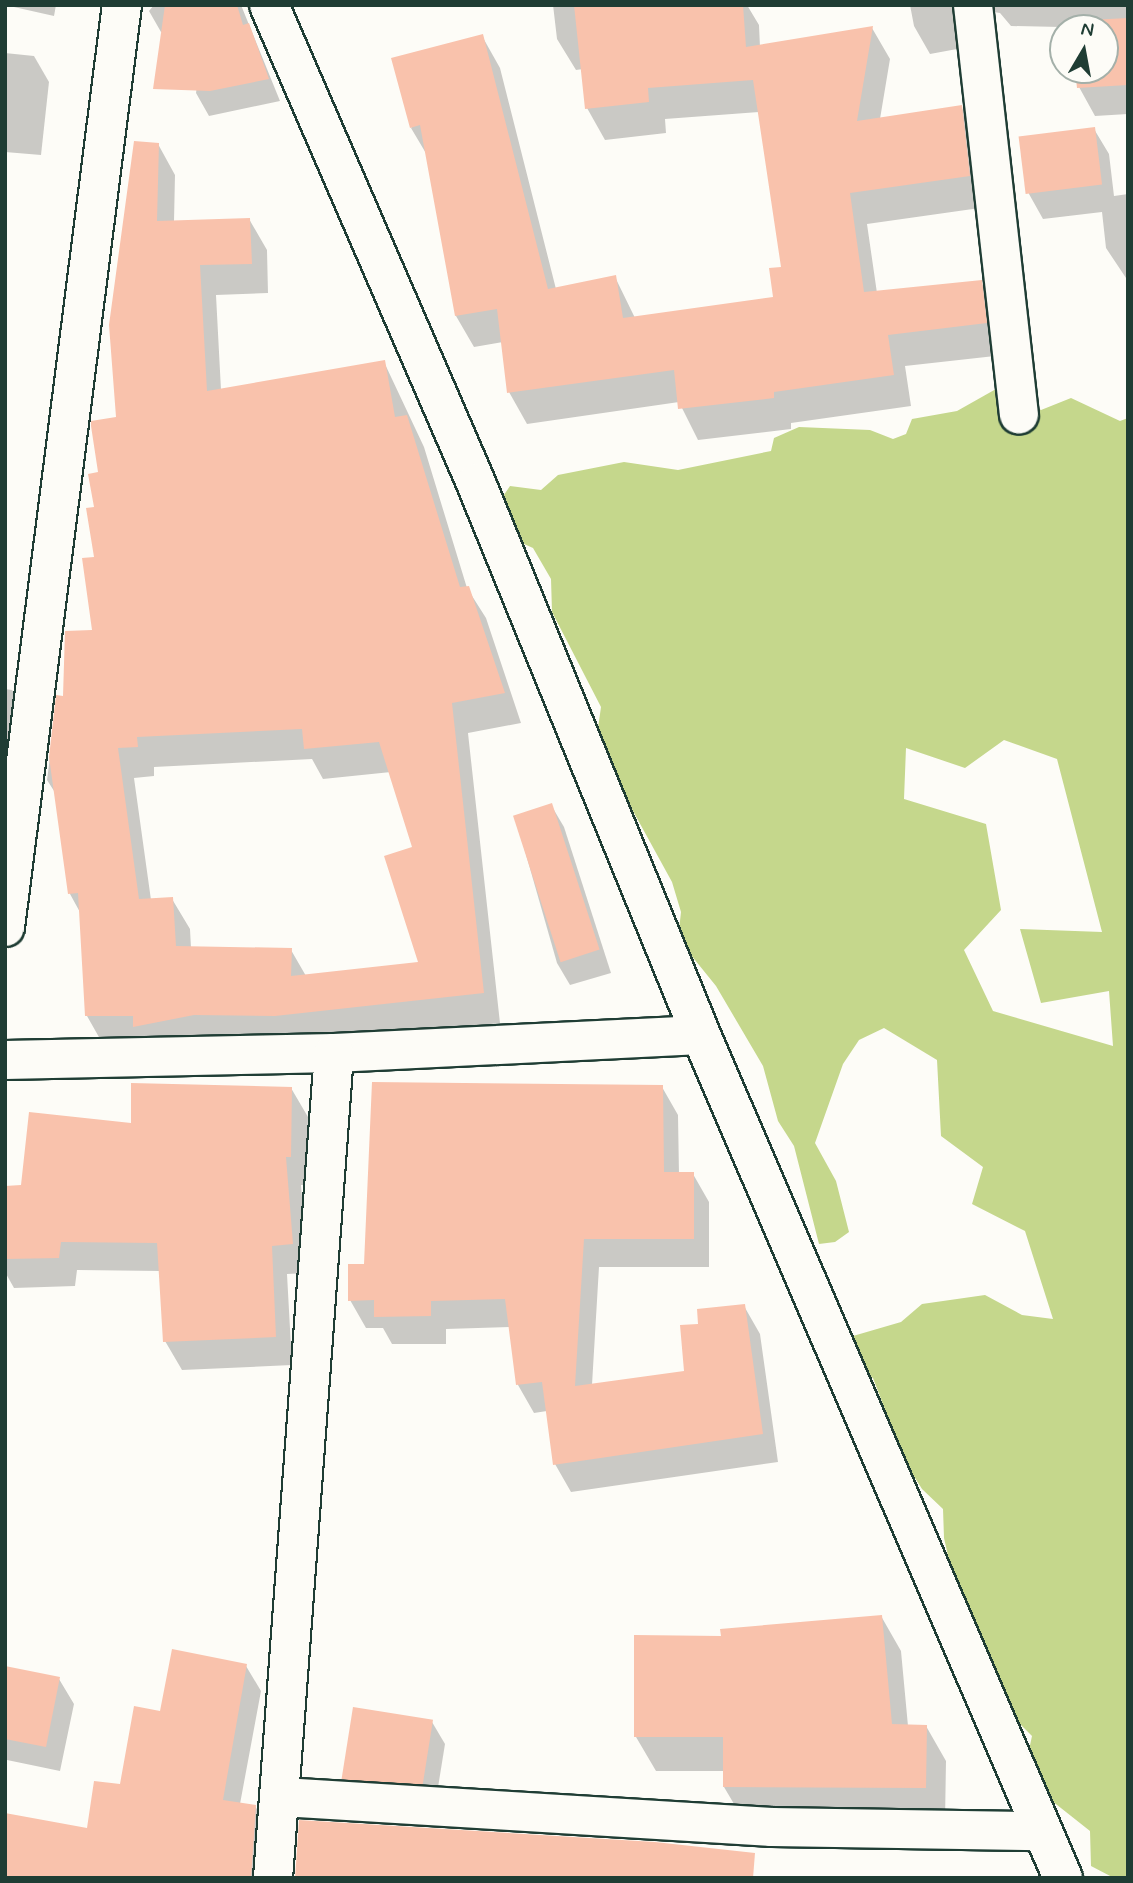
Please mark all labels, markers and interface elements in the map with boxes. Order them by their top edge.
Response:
north arrow [1049,14,1119,84]
text: N [1079,16,1096,43]

